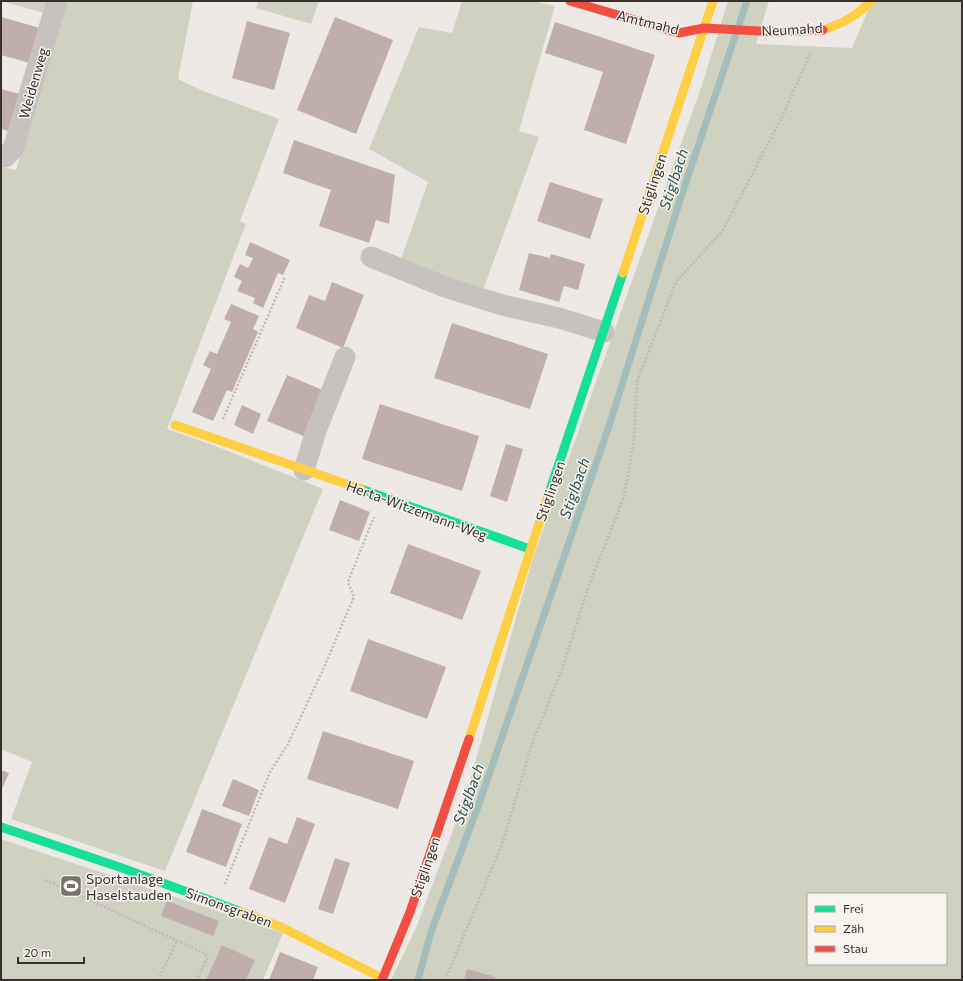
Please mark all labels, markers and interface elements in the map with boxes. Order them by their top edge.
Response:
street label: Amtmahd [615,6,681,38]
street label: Neumahd [761,19,823,39]
street label: Weidenweg [15,45,51,121]
water label: Stiglbach [655,146,691,212]
street label: Stiglingen [634,151,670,217]
water label: Stiglbach [555,455,593,521]
street label: Stiglingen [532,458,568,524]
street label: Herta-Witzemann-Weg [344,477,490,544]
water label: Stiglbach [449,761,487,827]
street label: Stiglingen [407,834,443,900]
place label: Sportanlage Haselstauden [86,870,172,903]
sports icon: Sportanlage Haselstauden [58,873,84,899]
street label: Simonsgraben [183,883,275,931]
legend [807,893,947,965]
text: Frei [843,901,864,915]
text: Zäh [843,921,864,935]
scale bar [18,939,84,965]
text: Stau [843,941,868,955]
text: 20 m [24,945,51,959]

